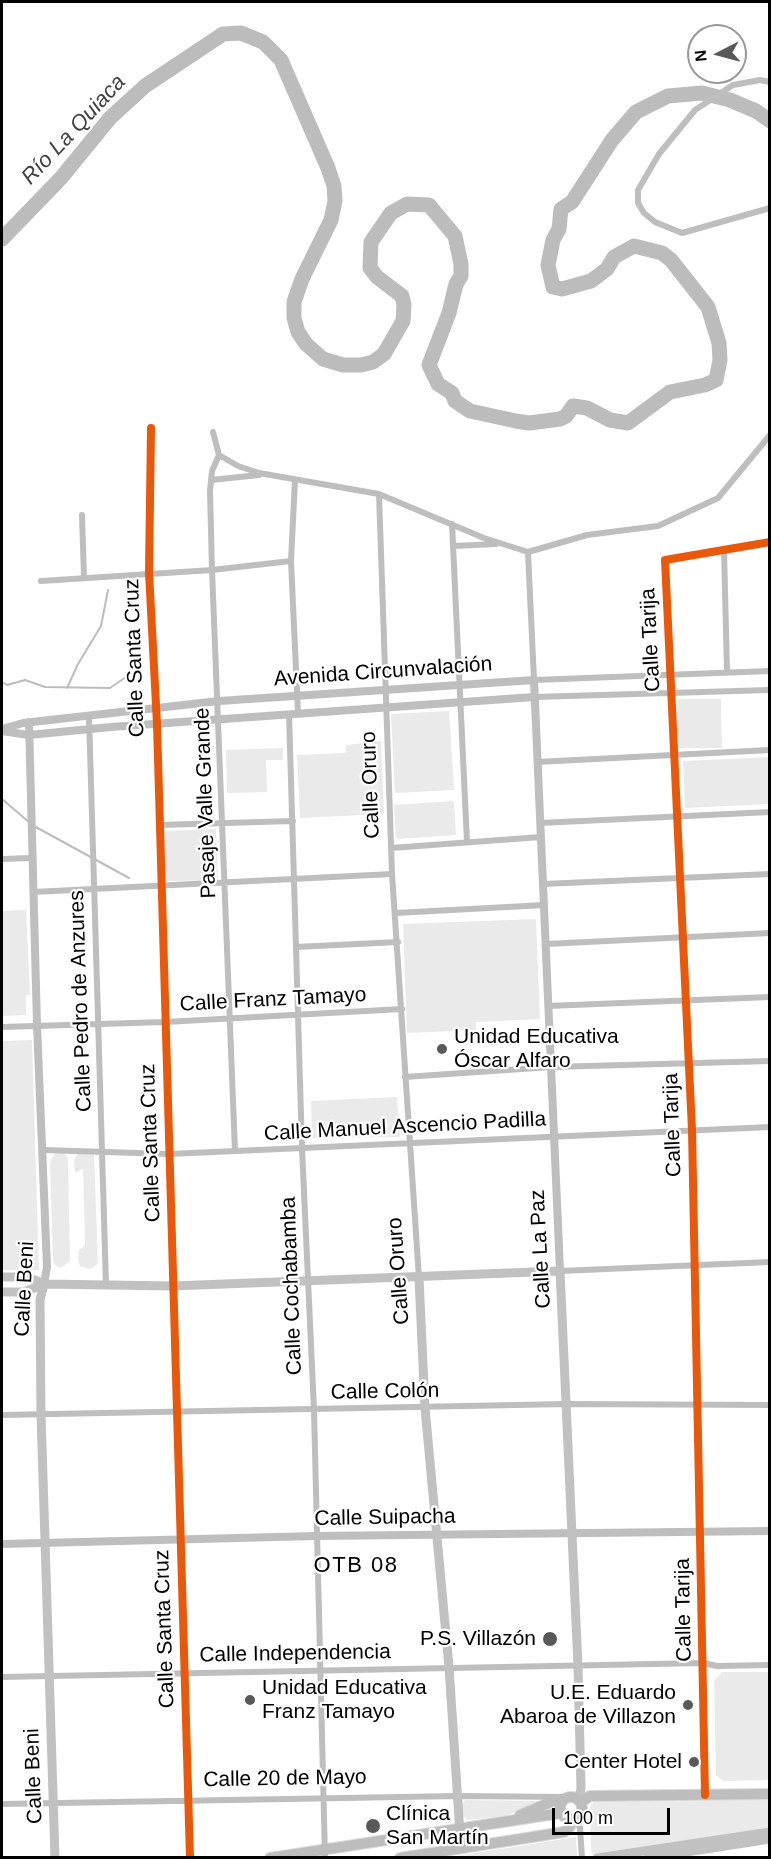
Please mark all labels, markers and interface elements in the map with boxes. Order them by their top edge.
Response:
north arrow [687,24,747,84]
text: N [692,49,710,62]
water label: Río La Quiaca [16,70,132,190]
street label: Calle Santa Cruz [120,578,150,738]
street label: Calle Tarija [636,587,666,693]
street label: Avenida Circunvalación [273,652,493,692]
street label: Pasaje Valle Grande [190,707,222,899]
street label: Calle Oruro [357,731,385,839]
street label: Calle Pedro de Anzures [65,890,97,1112]
street label: Calle Franz Tamayo [179,983,367,1017]
place label: Unidad Educativa Óscar Alfaro [454,1024,619,1074]
marker: Unidad Educativa Óscar Alfaro [435,1042,449,1056]
street label: Calle Santa Cruz [136,1063,166,1223]
street label: Calle Tarija [659,1073,687,1177]
street label: Calle Manuel Ascencio Padilla [263,1107,547,1147]
street label: Calle La Paz [525,1189,557,1309]
street label: Calle Cochabamba [276,1196,308,1376]
street label: Calle Oruro [383,1217,415,1325]
street label: Calle Beni [10,1241,40,1337]
street label: Calle Colón [331,1378,439,1406]
street label: Calle Suipacha [314,1504,456,1532]
street label: Calle Santa Cruz [150,1549,180,1709]
district label: OTB 08 [314,1553,398,1579]
street label: Calle Tarija [670,1558,698,1662]
place label: P.S. Villazón [420,1626,536,1652]
marker: P.S. Villazón [541,1630,559,1648]
street label: Calle Independencia [199,1640,391,1668]
place label: Unidad Educativa Franz Tamayo [262,1675,427,1725]
place label: U.E. Eduardo Abaroa de Villazon [500,1680,676,1730]
marker: Unidad Educativa Franz Tamayo [243,1693,257,1707]
marker: U.E. Eduardo Abaroa de Villazon [681,1698,695,1712]
street label: Calle Beni [20,1728,48,1824]
place label: Center Hotel [564,1749,682,1775]
marker: Center Hotel [687,1755,701,1769]
street label: Calle 20 de Mayo [203,1765,367,1793]
scale bar [555,1796,674,1834]
place label: Clínica San Martín [386,1801,489,1851]
text: 100 m [563,1808,613,1828]
marker: Clínica San Martín [364,1817,382,1835]

